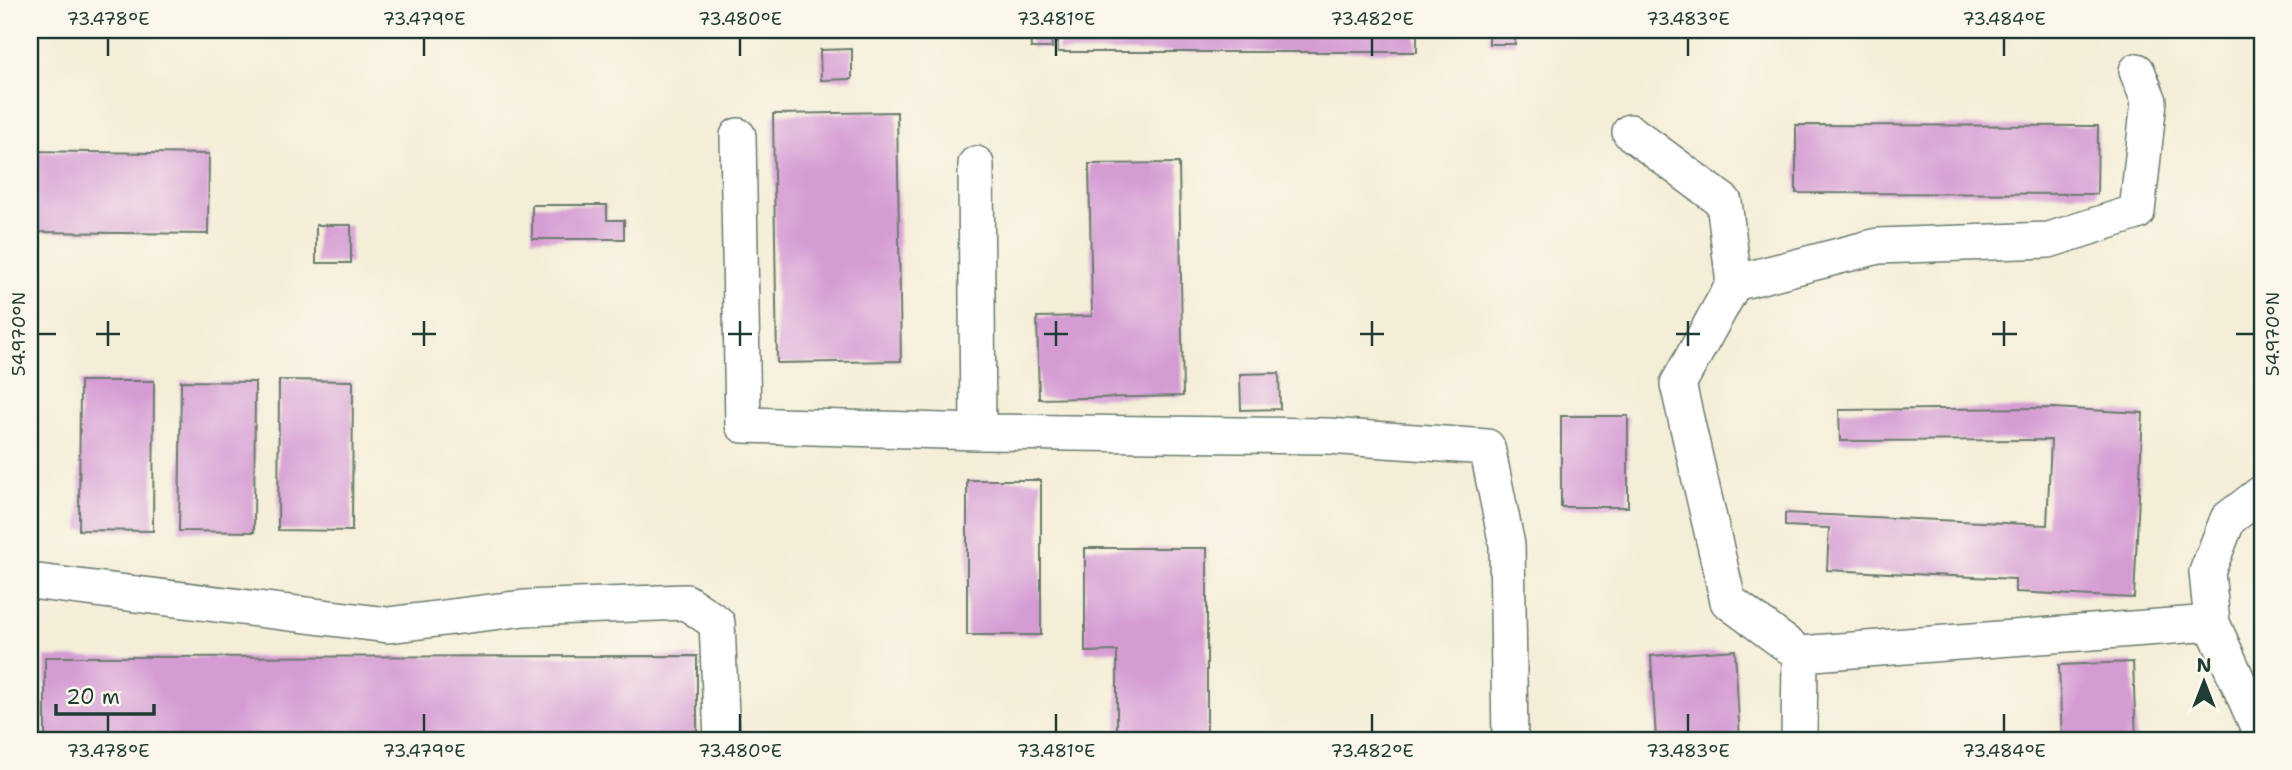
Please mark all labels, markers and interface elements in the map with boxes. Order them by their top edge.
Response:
text: 73.478°E [66,7,150,31]
text: 73.479°E [382,7,466,31]
text: 73.480°E [698,7,782,31]
text: 73.481°E [1017,7,1095,31]
text: 73.482°E [1330,7,1414,31]
text: 73.483°E [1646,7,1730,31]
text: 73.484°E [1962,7,2046,31]
text: 54.970°N [7,292,31,376]
text: 54.970°N [2261,292,2285,376]
north arrow [2170,648,2240,718]
text: N [2196,653,2212,678]
scale bar [56,672,154,716]
text: 20 m [66,683,120,711]
text: 73.478°E [66,739,150,763]
text: 73.479°E [382,739,466,763]
text: 73.480°E [698,739,782,763]
text: 73.481°E [1017,739,1095,763]
text: 73.482°E [1330,739,1414,763]
text: 73.483°E [1646,739,1730,763]
text: 73.484°E [1962,739,2046,763]

